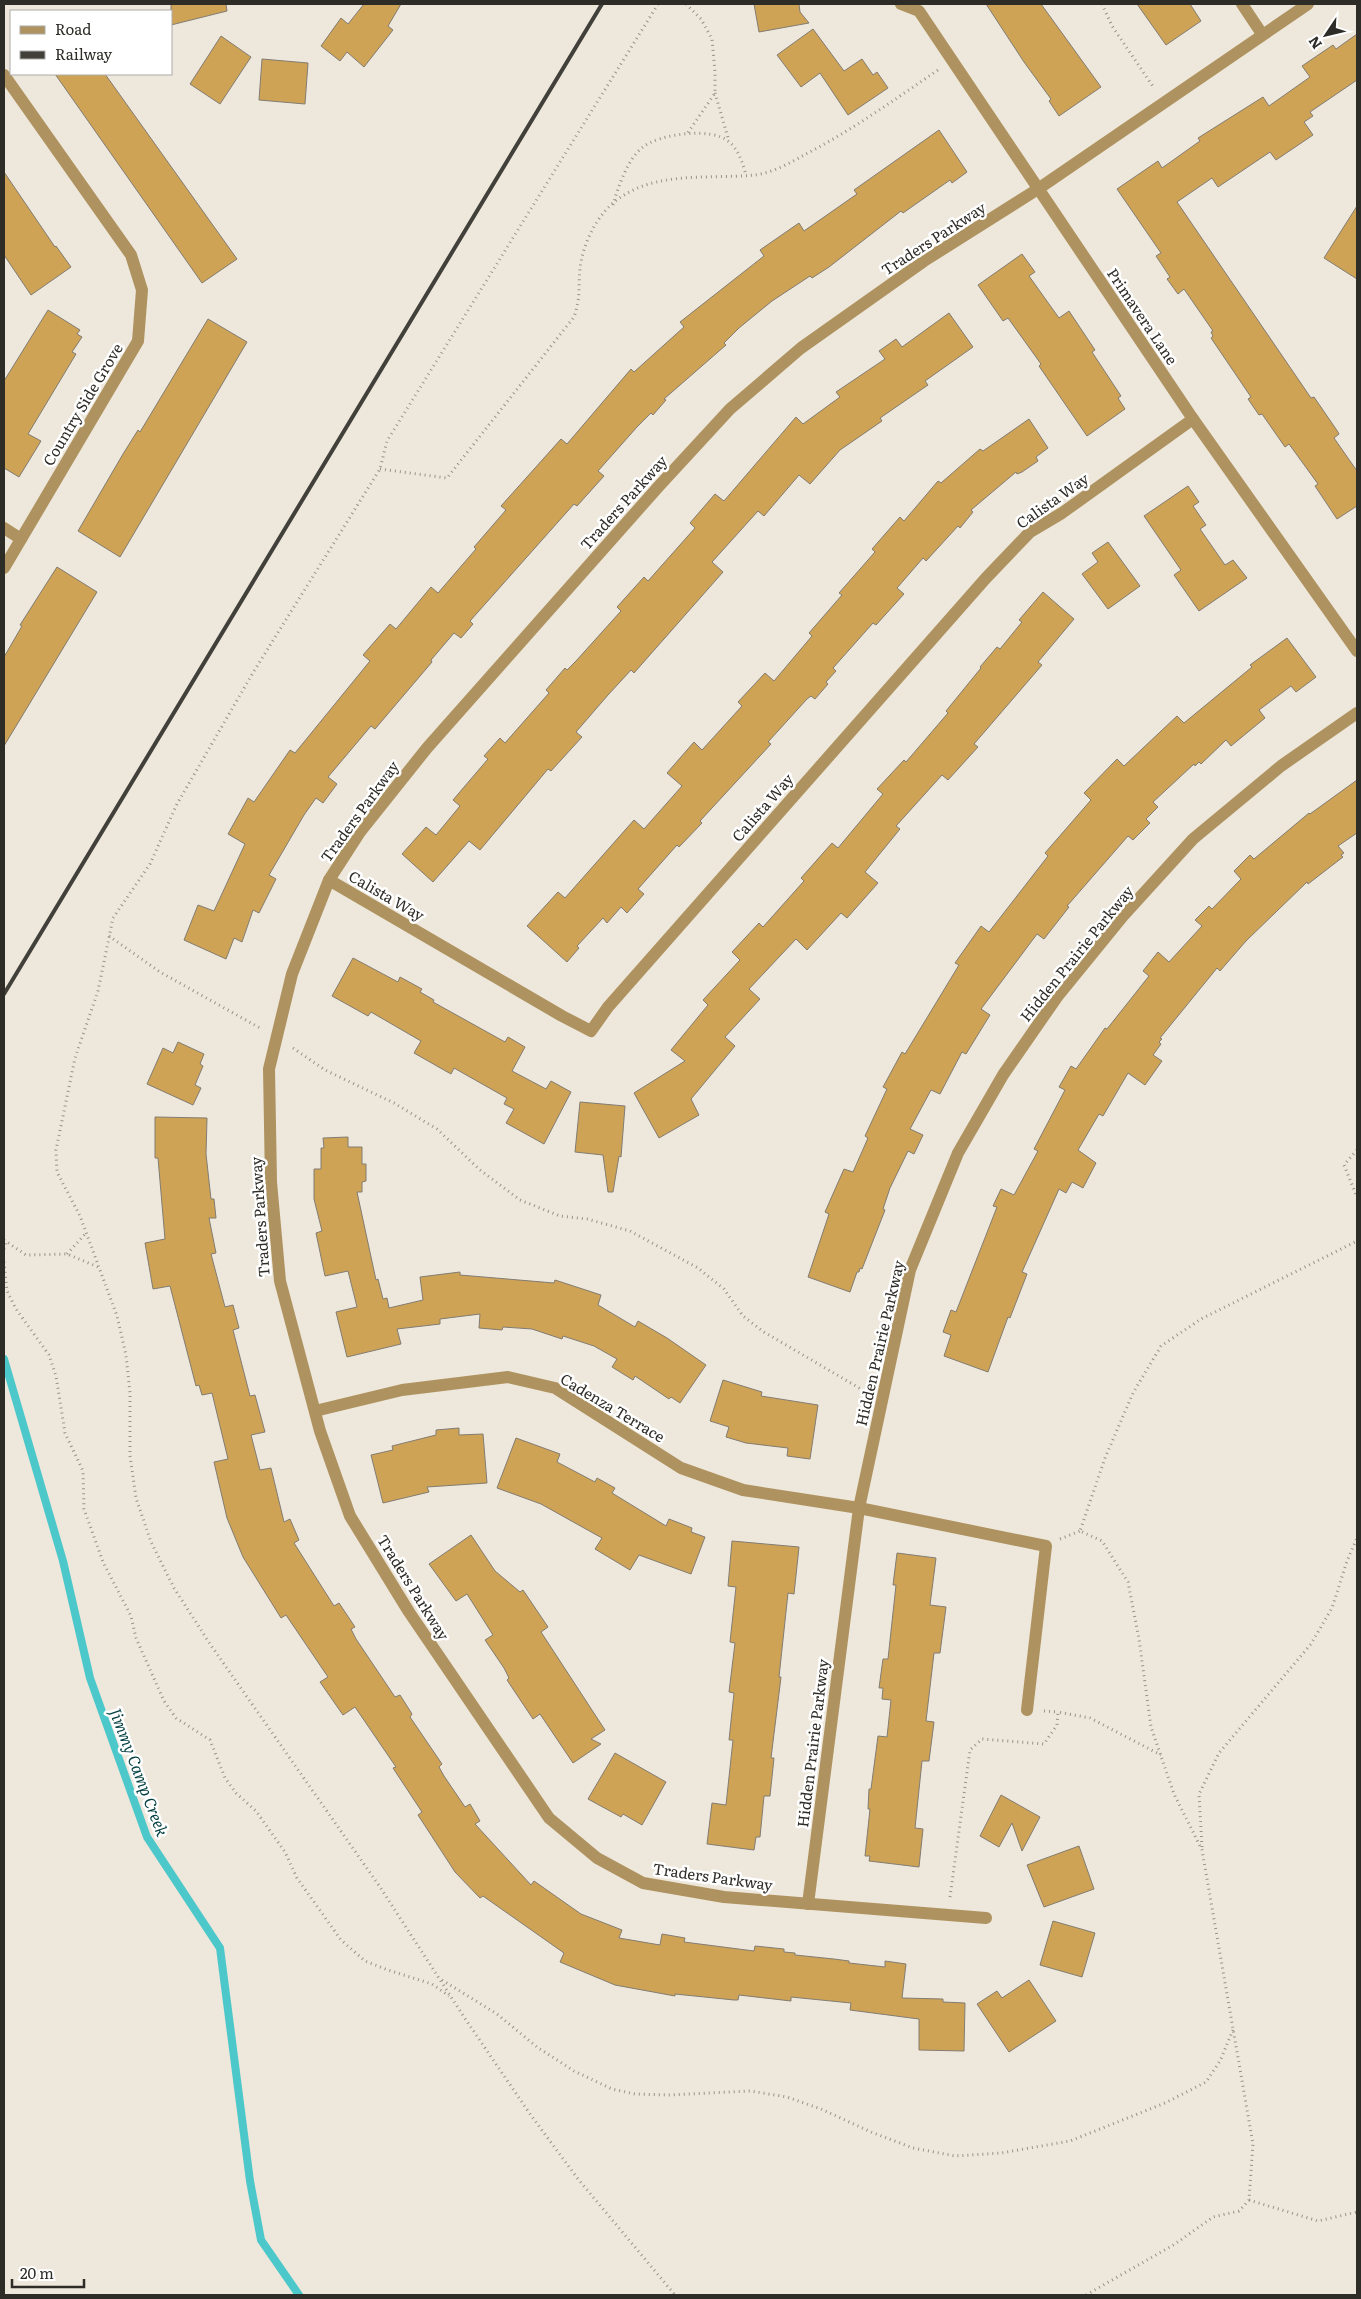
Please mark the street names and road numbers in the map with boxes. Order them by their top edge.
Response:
street label: Traders Parkway [876,195,990,281]
street label: Primavera Lane [1102,263,1184,369]
street label: Country Side Grove [36,338,128,470]
street label: Traders Parkway [574,449,672,555]
street label: Calista Way [1011,466,1093,534]
street label: Traders Parkway [314,755,404,867]
street label: Calista Way [726,767,799,846]
street label: Calista Way [345,864,429,926]
street label: Hidden Prairie Parkway [1014,880,1139,1026]
street label: Traders Parkway [243,1156,275,1278]
street label: Hidden Prairie Parkway [849,1257,909,1428]
street label: Cadenza Terrace [556,1367,670,1447]
street label: Traders Parkway [372,1530,456,1645]
street label: Hidden Prairie Parkway [790,1657,834,1829]
street label: Traders Parkway [652,1856,775,1896]

